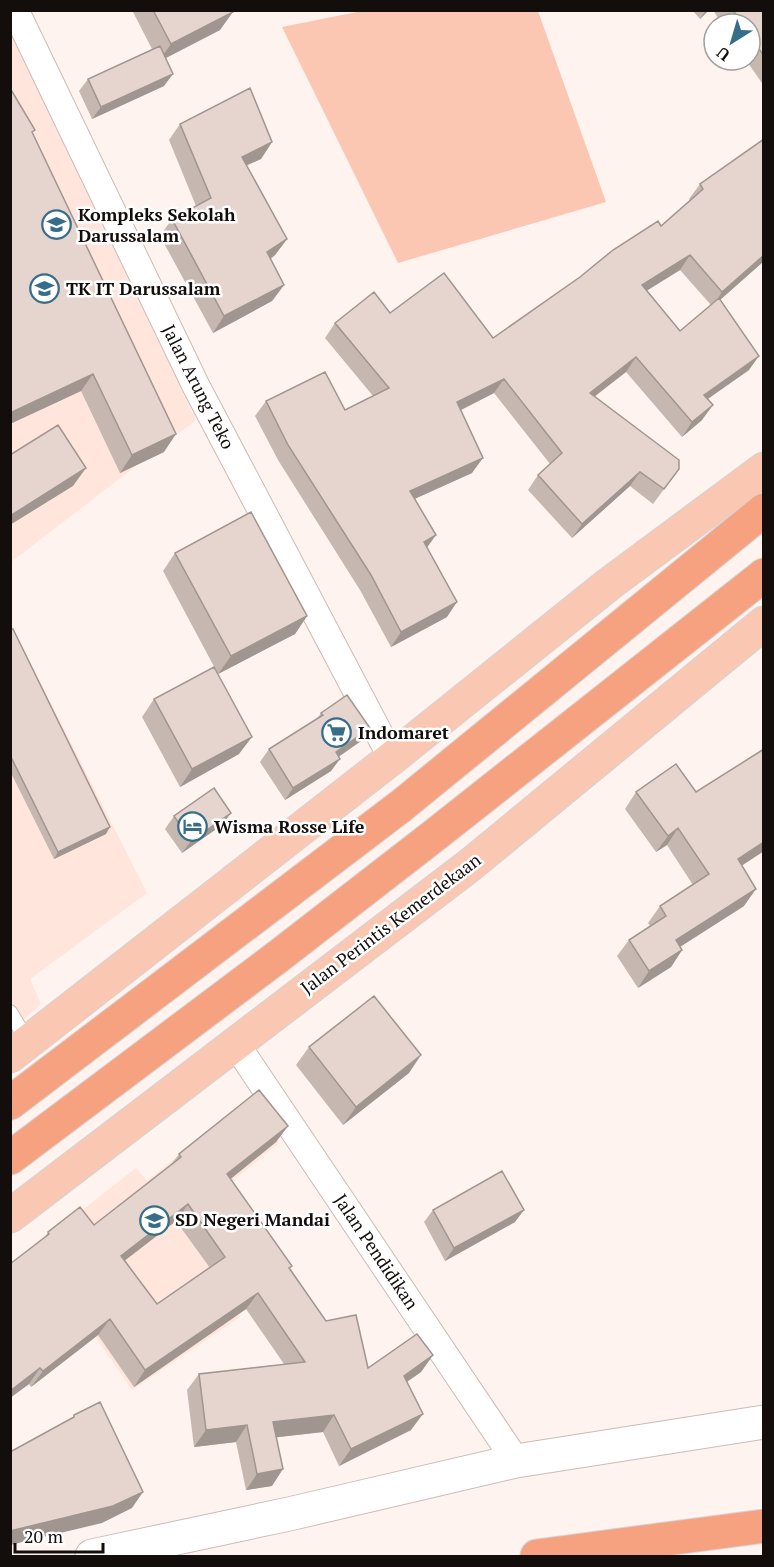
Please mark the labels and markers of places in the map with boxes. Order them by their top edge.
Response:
place label: Kompleks Sekolah Darussalam [78,202,236,247]
school or university icon: Kompleks Sekolah Darussalam [41,209,73,241]
school or university icon: TK IT Darussalam [29,273,61,305]
place label: TK IT Darussalam [66,276,221,300]
supermarket icon: Indomaret [321,717,353,749]
place label: Indomaret [358,720,449,744]
hotel icon: Wisma Rosse Life [177,811,209,843]
place label: Wisma Rosse Life [214,814,365,838]
school or university icon: SD Negeri Mandai [138,1204,170,1236]
place label: SD Negeri Mandai [175,1207,330,1231]

